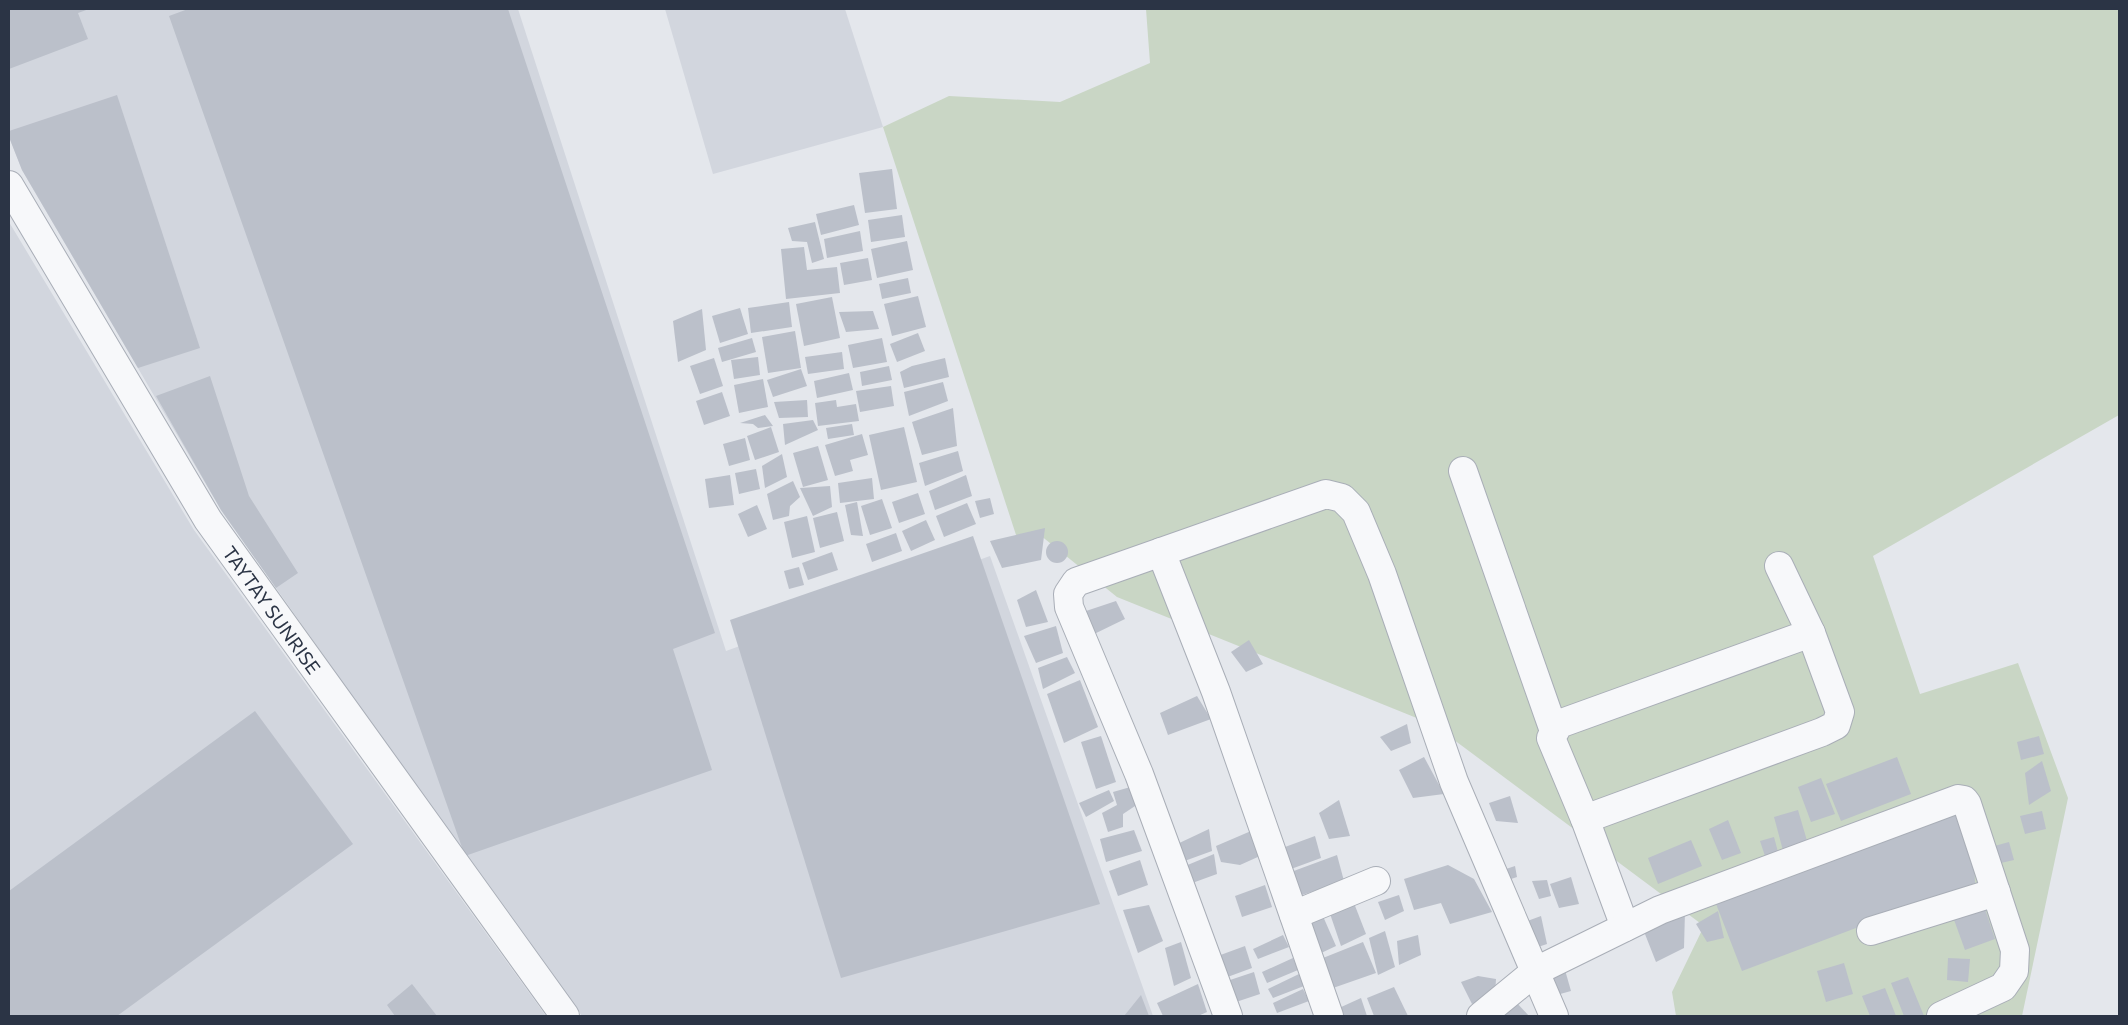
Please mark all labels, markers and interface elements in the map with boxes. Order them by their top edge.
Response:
street label: TAYTAY SUNRISE [219,541,326,678]

